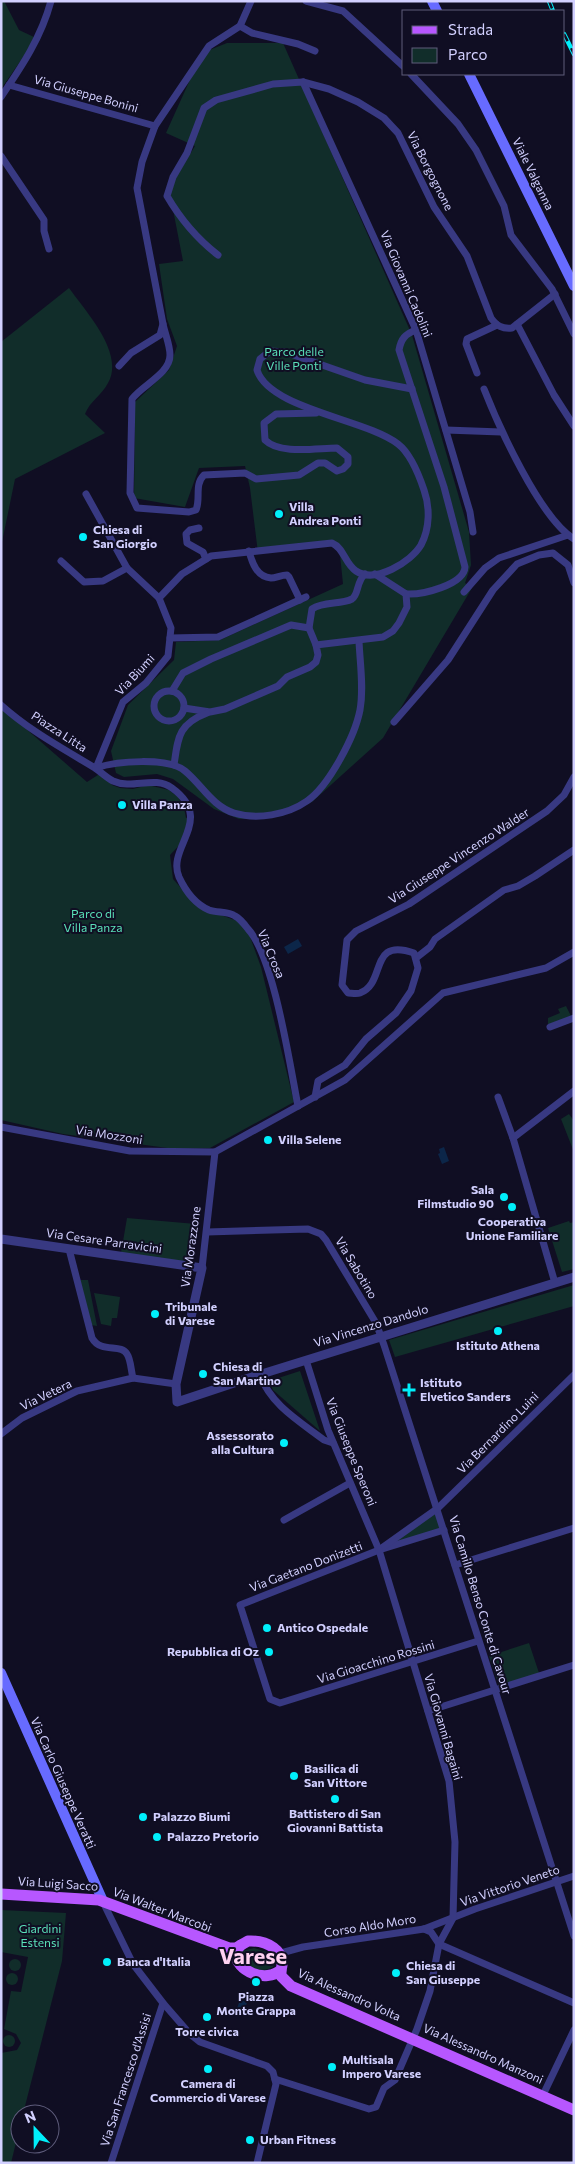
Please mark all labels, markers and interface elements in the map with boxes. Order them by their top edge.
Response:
legend [402,10,565,75]
text: Strada [448,20,493,38]
text: Parco [448,45,487,63]
street label: Via Giuseppe Bonini [32,71,140,115]
street label: Via Borgognone [405,129,457,212]
street label: Viale Valganna [510,135,557,212]
street label: Via Giovanni Cadolini [378,228,436,339]
park label: Parco delle Ville Ponti [264,344,324,372]
place label: Villa Andrea Ponti [289,499,361,527]
marker: Villa Andrea Ponti [273,508,285,520]
place label: Chiesa di San Giorgio [93,522,157,550]
marker: Chiesa di San Giorgio [77,531,89,543]
street label: Via Biumi [112,651,157,698]
street label: Piazza Litta [29,708,90,754]
place label: Villa Panza [132,797,193,811]
marker: Villa Panza [116,799,128,811]
street label: Via Giuseppe Vincenzo Walder [386,804,532,906]
park label: Parco di Villa Panza [64,906,122,934]
street label: Via Crosa [255,927,288,980]
street label: Via Mozzoni [75,1122,144,1146]
place label: Villa Selene [278,1132,341,1146]
marker: Villa Selene [262,1134,274,1146]
place label: Sala Filmstudio 90 [417,1182,494,1210]
marker: Sala Filmstudio 90 [498,1191,510,1203]
marker: Cooperativa Unione Familiare [506,1201,518,1213]
street label: Via Morazzone [177,1205,203,1288]
place label: Cooperativa Unione Familiare [466,1214,558,1242]
street label: Via Cesare Parravicini [45,1225,163,1255]
street label: Via Sabotino [333,1234,381,1301]
place label: Tribunale di Varese [165,1299,217,1327]
street label: Via Vincenzo Dandolo [312,1301,430,1349]
marker: Tribunale di Varese [149,1308,161,1320]
marker: Istituto Athena [492,1325,504,1337]
place label: Istituto Athena [456,1338,540,1352]
place label: Chiesa di San Martino [213,1359,281,1387]
marker: Chiesa di San Martino [197,1368,209,1380]
place label: Istituto Elvetico Sanders [420,1375,511,1403]
street label: Via Vetera [17,1376,74,1413]
marker: Istituto Elvetico Sanders [402,1383,416,1397]
street label: Via Bernardino Luini [454,1389,541,1476]
street label: Via Giuseppe Speroni [324,1396,380,1508]
place label: Assessorato alla Cultura [206,1428,274,1456]
marker: Assessorato alla Cultura [278,1437,290,1449]
street label: Via Camillo Benso Conte di Cavour [447,1514,515,1696]
street label: Via Gaetano Donizetti [247,1538,364,1594]
place label: Antico Ospedale [277,1620,368,1634]
marker: Antico Ospedale [261,1622,273,1634]
street label: Via Gioacchino Rossini [315,1637,436,1686]
place label: Repubblica di Oz [167,1644,259,1658]
marker: Repubblica di Oz [263,1646,275,1658]
street label: Via Giovanni Bagaini [422,1672,466,1782]
street label: Via Carlo Giuseppe Veratti [29,1715,99,1851]
place label: Basilica di San Vittore [304,1761,367,1789]
marker: Basilica di San Vittore [288,1770,300,1782]
marker: Battistero di San Giovanni Battista [329,1793,341,1805]
place label: Battistero di San Giovanni Battista [287,1806,383,1834]
place label: Palazzo Biumi [153,1809,230,1823]
marker: Palazzo Biumi [137,1811,149,1823]
place label: Palazzo Pretorio [167,1829,259,1843]
marker: Palazzo Pretorio [151,1831,163,1843]
street label: Via Vittorio Veneto [458,1861,561,1909]
street label: Via Luigi Sacco [17,1873,99,1893]
street label: Via Walter Marcobi [111,1884,214,1934]
street label: Corso Aldo Moro [323,1911,417,1939]
park label: Giardini Estensi [19,1921,61,1949]
district label: Varese [219,1942,287,1969]
place label: Banca d'Italia [117,1954,190,1968]
marker: Banca d'Italia [101,1956,113,1968]
place label: Chiesa di San Giuseppe [406,1958,480,1986]
street label: Via Alessandro Volta [296,1965,403,2023]
marker: Chiesa di San Giuseppe [390,1967,402,1979]
marker: Piazza Monte Grappa [250,1976,262,1988]
place label: Piazza Monte Grappa [216,1989,296,2017]
street label: Via San Francesco d'Assisi [97,2011,153,2148]
marker: Torre civica [201,2011,213,2023]
street label: Via Alessandro Manzoni [421,2020,546,2086]
place label: Torre civica [175,2024,239,2038]
place label: Multisala Impero Varese [342,2052,421,2080]
marker: Multisala Impero Varese [326,2061,338,2073]
marker: Camera di Commercio di Varese [202,2063,214,2075]
place label: Camera di Commercio di Varese [150,2076,266,2104]
north arrow [10,2104,60,2154]
text: N [22,2107,38,2126]
place label: Urban Fitness [260,2132,337,2146]
marker: Urban Fitness [244,2134,256,2146]

